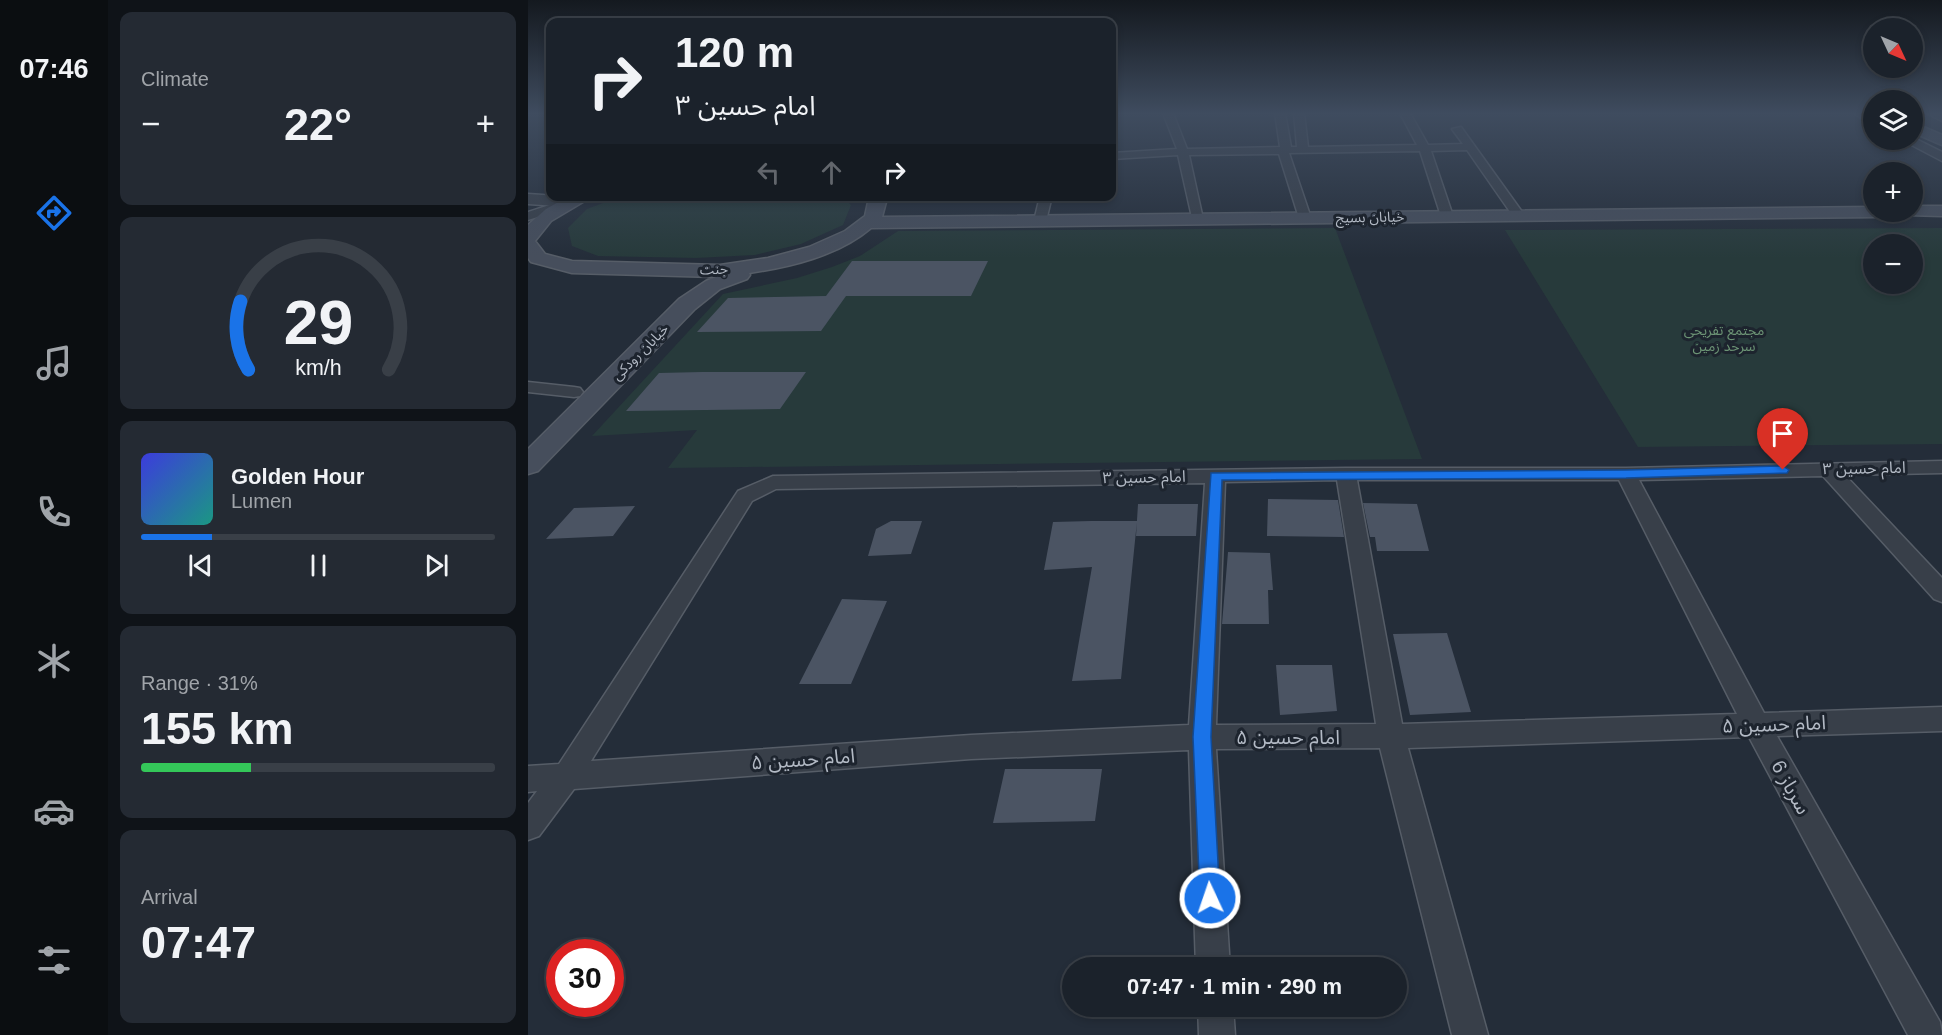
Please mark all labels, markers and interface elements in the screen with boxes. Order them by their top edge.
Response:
north arrow [1863,18,1923,78]
map controls [1863,18,1923,294]
text: 120 m [675,29,794,76]
icon: right [576,42,654,120]
text: 07:46 [19,54,89,84]
text: Climate [141,68,209,90]
button: layers [1863,90,1923,150]
text: امام حسین ۳ [675,91,816,121]
text: 22° [284,99,352,150]
text: − [141,105,160,142]
text: + [476,105,495,142]
icon: left [752,156,785,189]
icon: ahead [815,156,848,189]
icon: right [878,156,911,189]
button: + [1863,162,1923,222]
icon: directions [33,192,75,234]
street label: خیابان بسیج [1335,208,1405,229]
button: − [1863,234,1923,294]
street label: جنت [700,261,728,277]
text: 29 [283,288,353,357]
street label: خیابان رودکی [609,321,672,384]
park label: مجتمع تفریحی سرحد زمین [1684,322,1764,355]
icon: music [33,342,75,384]
text: km/h [295,356,341,380]
pin [1757,408,1808,470]
icon: arrive [1766,417,1799,450]
street label: امام حسین ۳ [1822,459,1906,481]
text: Golden Hour [231,464,364,489]
street label: امام حسین ۳ [1102,468,1186,490]
text: Lumen [231,490,292,512]
icon: phone [33,491,75,533]
icon: previous [184,549,217,582]
icon: pause [302,549,335,582]
icon: next [420,549,453,582]
icon: climate [33,640,75,682]
text: Range · 31% [141,672,258,694]
text: 155 km [141,703,294,754]
street label: امام حسین ۵ [1722,711,1827,741]
street label: امام حسین ۵ [1236,726,1340,752]
street label: امام حسین ۵ [750,744,856,778]
street label: سرباز 6 [1766,756,1815,818]
icon: car [33,790,75,832]
position arrow [1178,866,1242,930]
text: Arrival [141,886,198,908]
text: 07:47 [141,917,256,968]
icon: filters [33,939,75,981]
speed limit sign: 30 [546,939,624,1017]
text: 07:47 · 1 min · 290 m [1127,974,1342,999]

